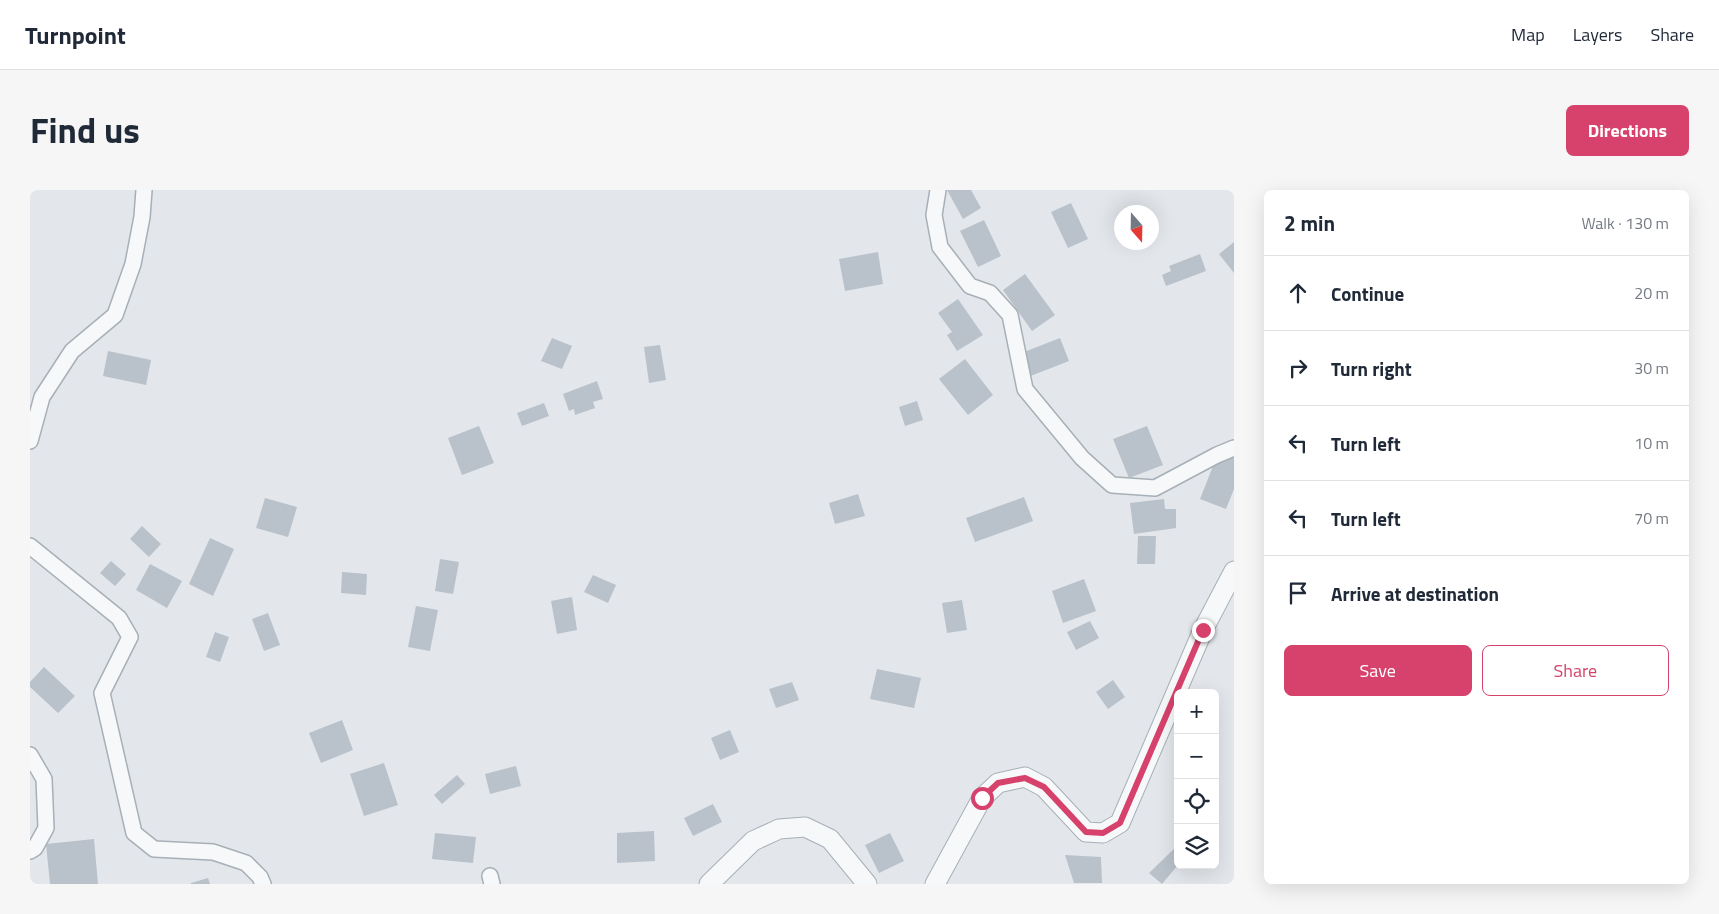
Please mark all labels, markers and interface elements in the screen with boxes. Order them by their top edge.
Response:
text: Turnpoint [25,17,126,53]
text: Map [1511,21,1545,48]
text: Layers [1573,21,1622,48]
text: Share [1650,21,1694,48]
text: Find us [30,103,140,157]
button: Directions [1566,105,1689,156]
north arrow [1114,205,1159,250]
text: 2 min [1284,207,1335,239]
text: Walk · 130 m [1581,211,1669,235]
icon: ahead [1284,279,1312,307]
text: Continue [1331,279,1404,308]
text: 20 m [1634,281,1669,305]
icon: right [1284,354,1312,382]
text: Turn right [1331,354,1412,383]
text: 30 m [1634,356,1669,380]
icon: left [1284,429,1312,457]
text: Turn left [1331,429,1401,458]
text: 10 m [1634,431,1669,455]
icon: left [1284,504,1312,532]
text: Turn left [1331,504,1401,533]
text: 70 m [1634,506,1669,530]
icon: arrive [1284,579,1312,607]
text: Arrive at destination [1331,579,1499,608]
route end [1192,619,1215,642]
button: Save [1284,645,1472,696]
button: Share [1482,645,1669,696]
map controls [1174,689,1219,869]
button: + [1174,689,1219,734]
button: − [1174,734,1219,779]
button: locate [1174,779,1219,824]
route start [971,787,994,810]
button: layers [1174,824,1219,869]

